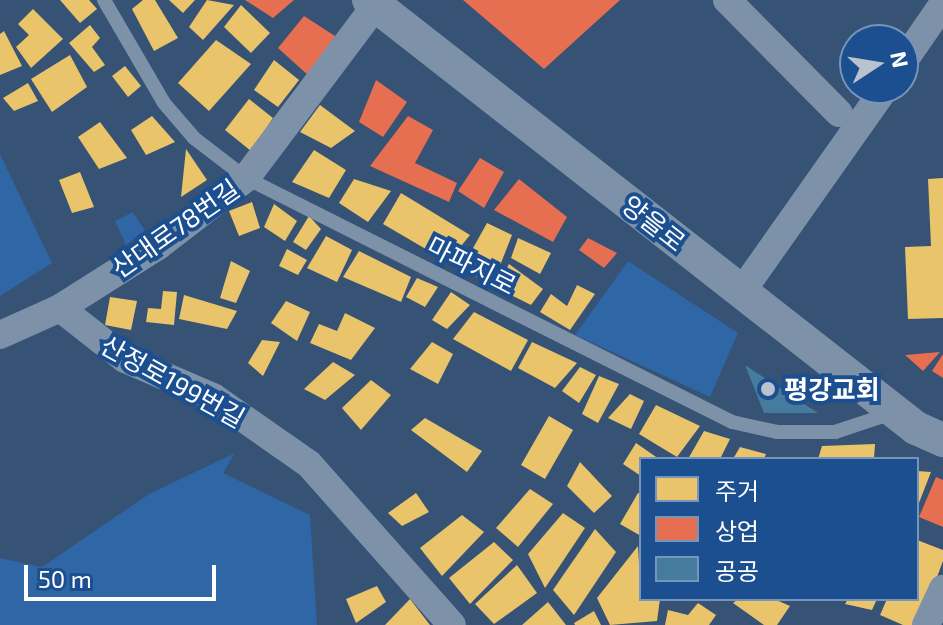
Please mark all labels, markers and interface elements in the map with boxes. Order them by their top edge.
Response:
north arrow [839,24,919,104]
text: N [886,49,915,70]
street label: 산대로78번길 [105,173,245,283]
street label: 양을로 [616,189,692,257]
street label: 마파지로 [422,229,522,301]
street label: 산정로199번길 [96,329,250,433]
place label: 평강교회 [784,373,880,405]
marker: 평강교회 [759,380,777,398]
legend [639,457,919,601]
text: 주거 [715,476,759,505]
text: 상업 [715,516,759,545]
scale bar [28,549,220,599]
text: 공공 [715,556,759,585]
text: 50 m [38,564,92,593]

